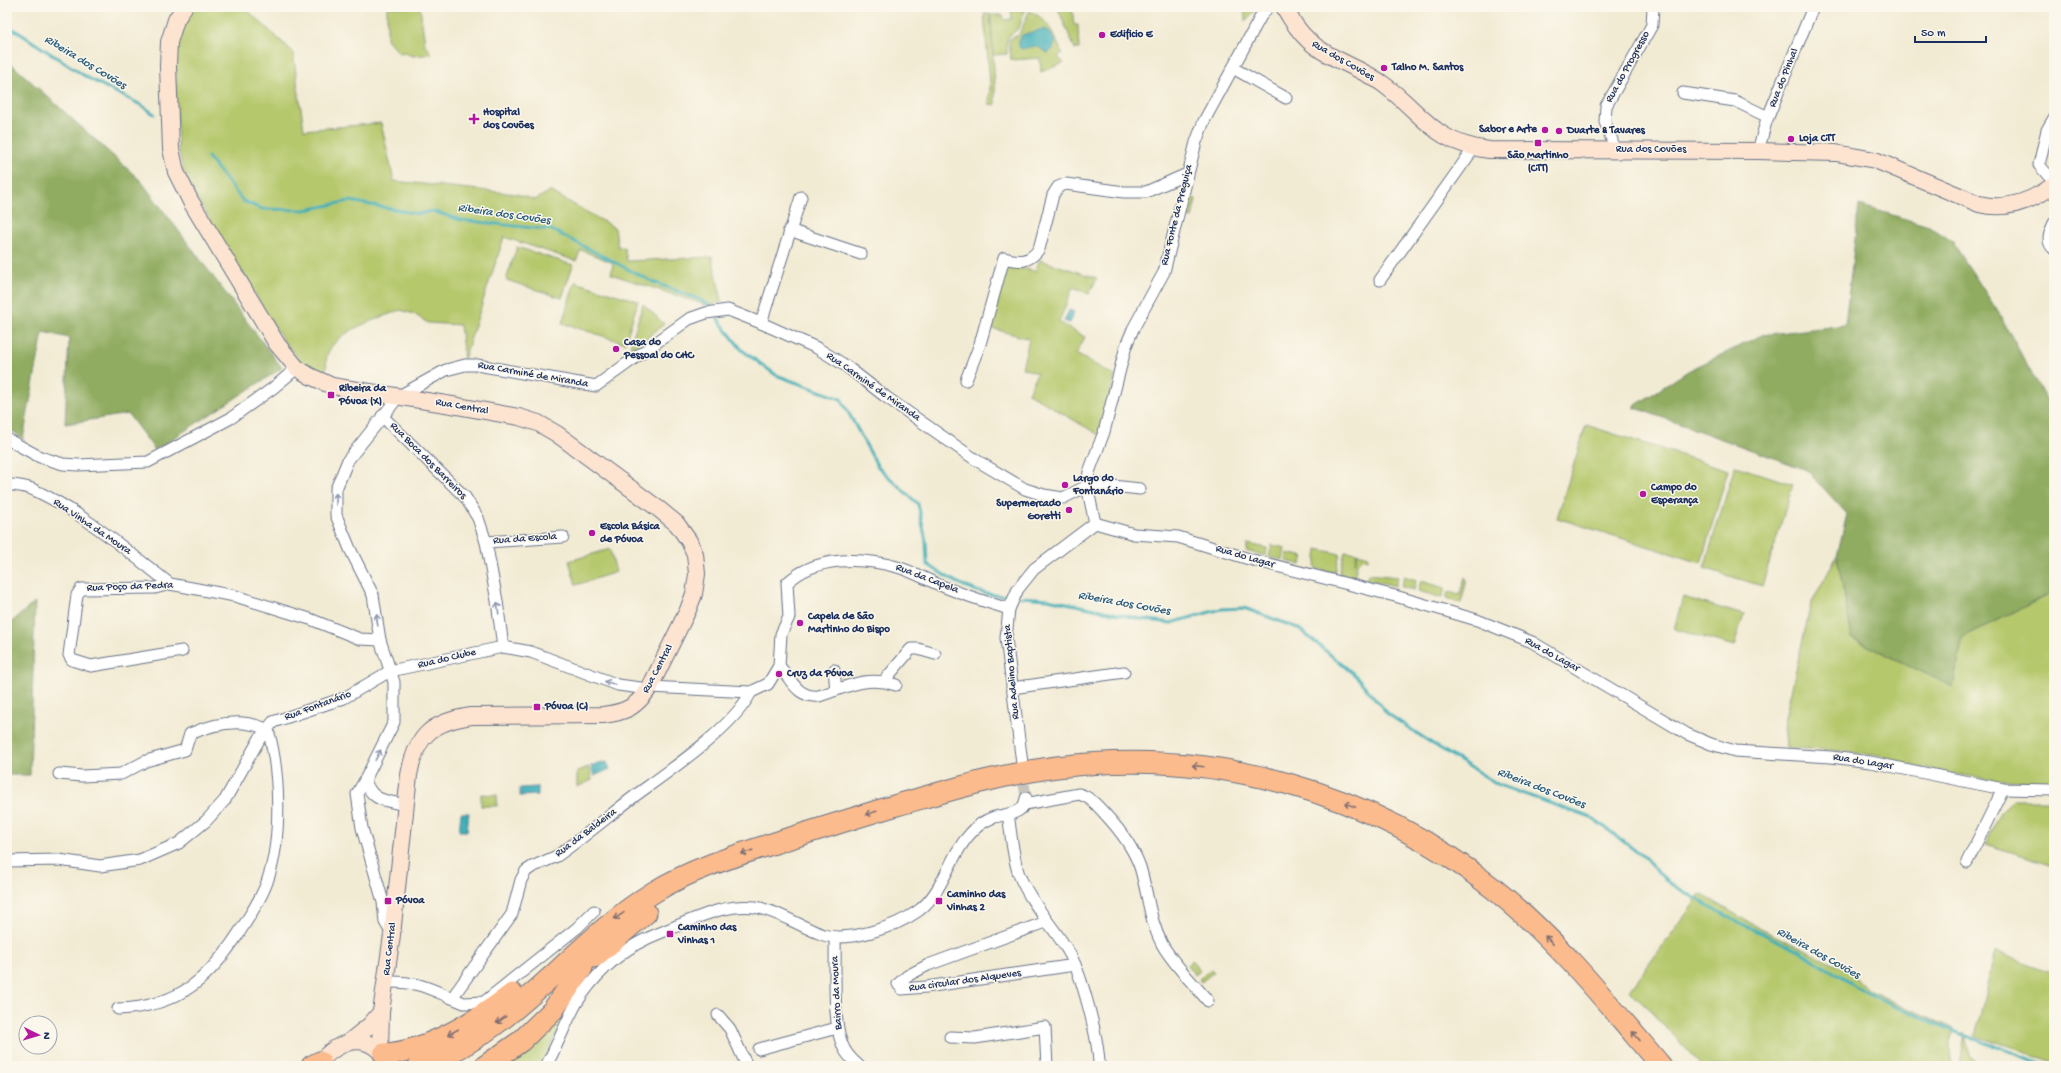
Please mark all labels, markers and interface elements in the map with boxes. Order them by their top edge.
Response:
scale bar [1915,18,1986,44]
text: 50 m [1921,27,1946,41]
place label: Edificio E [1109,28,1154,41]
street label: Rua do Progresso [1603,29,1653,105]
marker: Edificio E [1097,30,1107,40]
water label: Ribeira dos Covões [41,33,130,94]
street label: Rua dos Covões [1310,38,1377,84]
street label: Rua do Pinhal [1767,46,1801,109]
place label: Talho M. Santos [1391,61,1464,74]
marker: Talho M. Santos [1379,63,1389,73]
place label: Hospital dos Covões [483,106,535,132]
marker: Hospital dos Covões [468,113,480,125]
place label: Sabor e Arte [1479,123,1538,136]
place label: Duarte & Tavares [1566,124,1646,137]
marker: Sabor e Arte [1540,125,1550,135]
marker: Duarte & Tavares [1554,126,1564,136]
place label: Loja CTT [1799,133,1836,145]
marker: Loja CTT [1786,134,1796,144]
marker: São Martinho (CTT) [1533,138,1543,148]
street label: Rua dos Covões [1616,144,1687,156]
place label: São Martinho (CTT) [1508,149,1569,175]
street label: Rua Fonte da Preguiça [1159,163,1196,267]
water label: Ribeira dos Covões [457,202,553,229]
place label: Casa do Pessoal do CHC [623,337,695,362]
marker: Casa do Pessoal do CHC [611,344,621,354]
street label: Rua Carminé de Miranda [824,350,923,424]
street label: Rua Carminé de Miranda [477,359,590,391]
place label: Ribeira da Póvoa (X) [338,383,387,408]
marker: Ribeira da Póvoa (X) [326,390,336,400]
street label: Rua Central [435,396,490,418]
street label: Rua Boca dos Barreiros [387,420,469,502]
place label: Largo do Fontanário [1072,473,1124,498]
marker: Largo do Fontanário [1060,480,1070,490]
place label: Campo do Esperança [1650,482,1699,507]
marker: Campo do Esperança [1638,489,1648,499]
one-way arrow [332,493,340,506]
street label: Rua Vinha da Moura [51,496,134,558]
place label: Supermercado Goretti [996,498,1062,523]
marker: Supermercado Goretti [1064,505,1074,515]
place label: Escola Básica de Póvoa [599,520,660,546]
marker: Escola Básica de Póvoa [587,528,597,538]
street label: Rua da Escola [493,531,558,547]
street label: Rua do Lagar [1214,543,1277,571]
street label: Rua da Capela [894,561,961,597]
street label: Rua Poço da Pedra [86,579,174,595]
water label: Ribeira dos Covões [1077,589,1173,619]
one-way arrow [494,602,502,615]
place label: Capela de São Martinho do Bispo [807,611,890,636]
one-way arrow [373,614,381,627]
marker: Capela de São Martinho do Bispo [795,618,805,628]
street label: Rua Adelino Baptista [1002,623,1022,720]
street label: Rua do Lagar [1523,635,1582,676]
street label: Rua Central [640,642,676,695]
street label: Rua do Clube [417,646,478,672]
place label: Cruz da Póvoa [786,667,854,680]
marker: Cruz da Póvoa [774,669,784,679]
one-way arrow [605,678,617,686]
street label: Rua Fontanário [283,688,353,724]
place label: Póvoa (C) [544,700,588,713]
marker: Póvoa (C) [532,702,542,712]
one-way arrow [375,749,382,761]
street label: Rua do Lagar [1832,751,1895,773]
one-way arrow [1192,762,1205,770]
water label: Ribeira dos Covões [1495,766,1588,813]
one-way arrow [1345,800,1357,808]
street label: Rua da Baldeira [553,806,620,860]
one-way arrow [865,810,878,817]
one-way arrow [741,849,754,856]
place label: Caminho das Vinhas 2 [946,889,1006,914]
place label: Póvoa [395,894,425,907]
marker: Póvoa [383,896,393,906]
marker: Caminho das Vinhas 2 [934,896,944,906]
one-way arrow [614,912,625,920]
street label: Rua Central [381,921,399,976]
place label: Caminho das Vinhas 1 [677,922,737,947]
water label: Ribeira dos Covões [1774,925,1864,983]
marker: Caminho das Vinhas 1 [665,929,675,939]
one-way arrow [1544,935,1554,945]
street label: Bairro da Moura [829,955,845,1031]
street label: Rua circular dos Alqueves [908,967,1023,995]
north arrow [18,1015,58,1055]
one-way arrow [495,1016,506,1025]
one-way arrow [447,1028,459,1036]
text: N [40,1032,52,1040]
one-way arrow [1632,1032,1641,1042]

